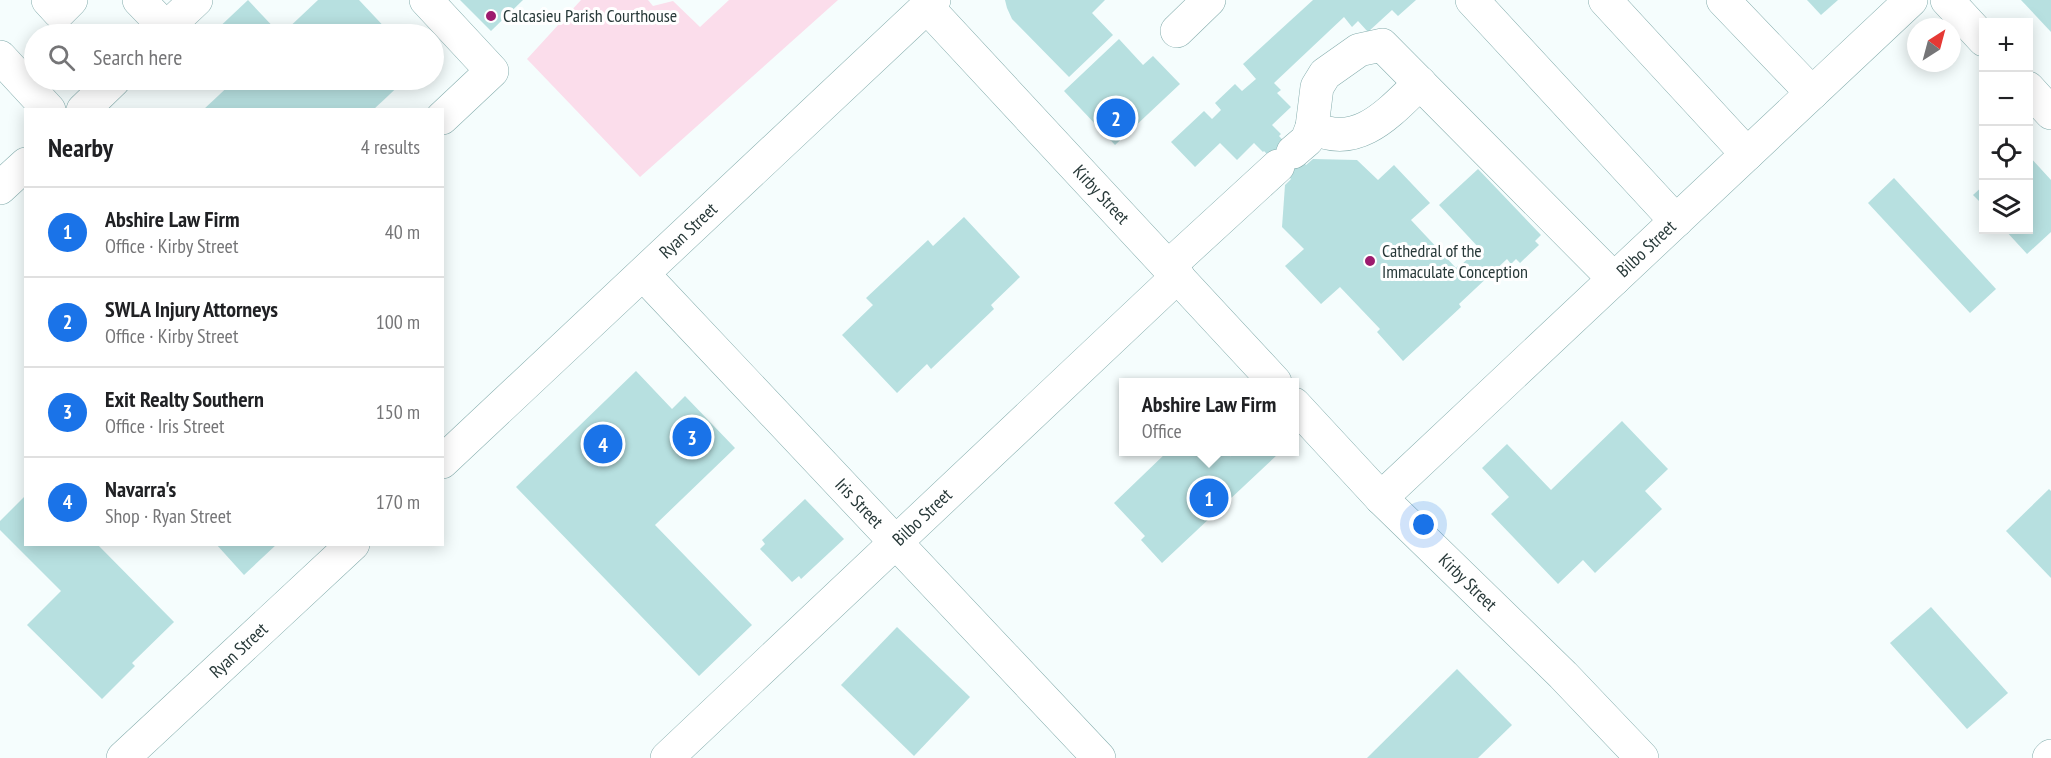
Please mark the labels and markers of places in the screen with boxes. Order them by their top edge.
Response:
place label: Calcasieu Parish Courthouse [503,4,677,27]
marker: Calcasieu Parish Courthouse [484,9,498,23]
pin: 2 [1096,96,1136,140]
place label: Cathedral of the Immaculate Conception [1382,239,1528,283]
marker: Cathedral of the Immaculate Conception [1363,254,1377,268]
pin: 3 [672,414,712,460]
pin: 4 [584,422,622,466]
pin: 1 [1190,476,1228,520]

